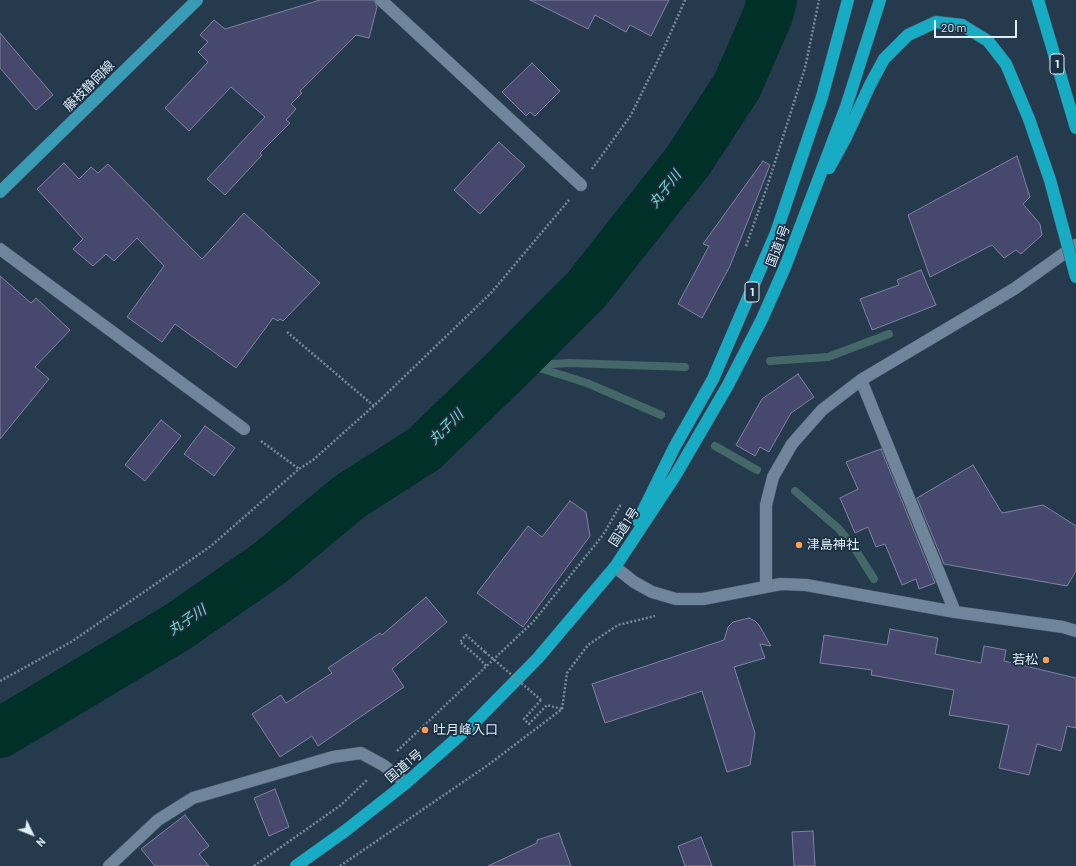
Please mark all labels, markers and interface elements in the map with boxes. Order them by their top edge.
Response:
scale bar [936,12,1019,38]
text: 20 m [941,20,967,34]
road number: 1 [1050,54,1064,74]
street label: 藤枝静岡線 [61,58,117,114]
water label: 丸子川 [645,167,685,211]
street label: 国道1号 [763,223,793,269]
road number: 1 [745,282,759,302]
water label: 丸子川 [425,406,467,448]
street label: 国道1号 [606,504,642,550]
place label: 津島神社 [807,537,859,553]
marker: 津島神社 [794,540,804,550]
water label: 丸子川 [165,601,209,639]
place label: 若松 [1012,652,1038,668]
marker: 若松 [1041,655,1051,665]
place label: 吐月峰入口 [433,722,498,738]
marker: 吐月峰入口 [420,725,430,735]
street label: 国道1号 [382,746,426,786]
north arrow [12,814,52,854]
text: N [34,835,48,850]

